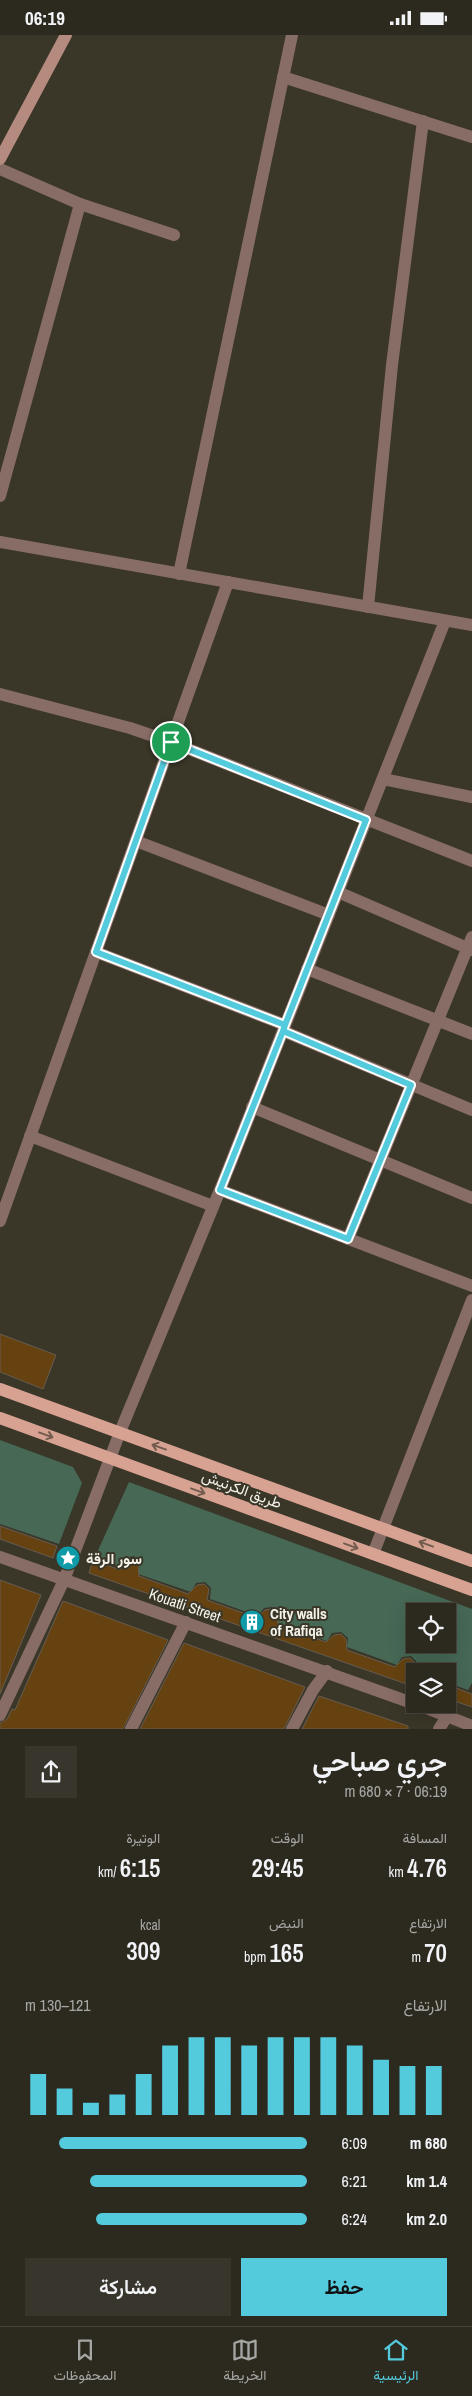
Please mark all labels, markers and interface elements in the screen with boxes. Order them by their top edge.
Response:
text: 06:19 [25,5,65,31]
pin [150,721,192,763]
icon: arrive [157,728,185,756]
one-way arrow [38,1431,53,1440]
one-way arrow [151,1442,167,1451]
street label: طريق الكرنيش [199,1465,285,1513]
one-way arrow [190,1487,206,1496]
one-way arrow [419,1539,434,1548]
one-way arrow [343,1542,358,1551]
place icon: سور الرقة [55,1545,81,1571]
place label: سور الرقة [86,1548,142,1569]
street label: Kouatli Street [146,1583,224,1627]
place label: City walls of Rafiqa [270,1603,327,1641]
map controls [406,1603,456,1713]
button: locate [406,1603,456,1653]
building icon: City walls of Rafiqa [239,1609,265,1635]
button: layers [406,1663,456,1713]
text: جري صباحي [312,1742,447,1780]
button: share [25,1746,77,1798]
text: 06:19 · 7 × 680 m [344,1780,447,1802]
text: الوتيرة [126,1829,160,1847]
text: الوقت [271,1829,304,1847]
text: المسافة [403,1829,447,1847]
text: 6:15 [120,1851,160,1885]
text: 29:45 [252,1851,304,1885]
text: 4.76 [407,1851,447,1885]
text: /km [98,1863,120,1881]
text: km [389,1863,407,1881]
text: النبض [269,1914,304,1932]
text: الارتفاع [409,1914,447,1932]
text: kcal [140,1916,160,1934]
text: 309 [126,1934,160,1968]
text: 165 [269,1936,304,1970]
text: 70 [424,1936,447,1970]
text: bpm [244,1948,269,1966]
text: m [411,1948,424,1966]
text: 121–130 m [25,1994,91,2016]
text: الارتفاع [404,1994,447,2016]
text: 6:09 [341,2132,367,2154]
text: 680 m [410,2132,447,2154]
text: 6:21 [341,2170,367,2192]
text: 1.4 km [406,2170,447,2192]
text: 6:24 [341,2208,367,2230]
text: 2.0 km [406,2208,447,2230]
button: مشاركة [25,2258,231,2316]
button: حفظ [241,2258,447,2316]
tab: المحفوظات [53,2336,116,2388]
tab: الخريطة [223,2336,267,2388]
tab: الرئيسية [373,2336,419,2388]

